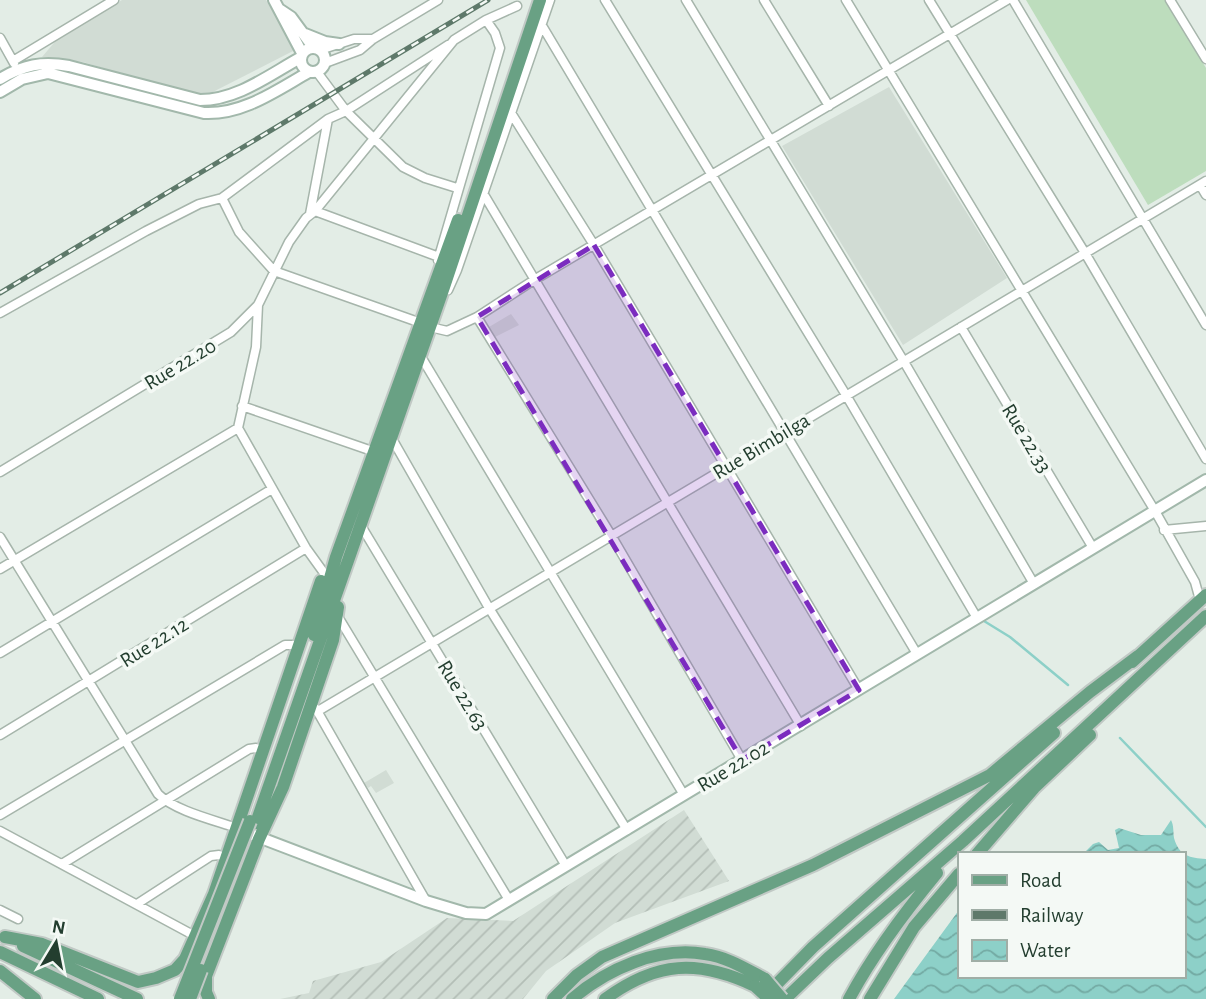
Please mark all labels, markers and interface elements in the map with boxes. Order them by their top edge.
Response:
street label: Rue 22.20 [141,335,220,394]
street label: Rue 22.33 [998,400,1055,476]
street label: Rue Bimbilga [709,409,814,483]
street label: Rue 22.12 [117,613,192,671]
street label: Rue 22.63 [434,657,492,734]
street label: Rue 22.02 [694,737,773,796]
legend [958,852,1185,978]
text: Road [1020,870,1062,891]
text: Railway [1020,905,1083,926]
north arrow [21,908,91,978]
text: N [51,917,67,938]
text: Water [1020,940,1070,961]

